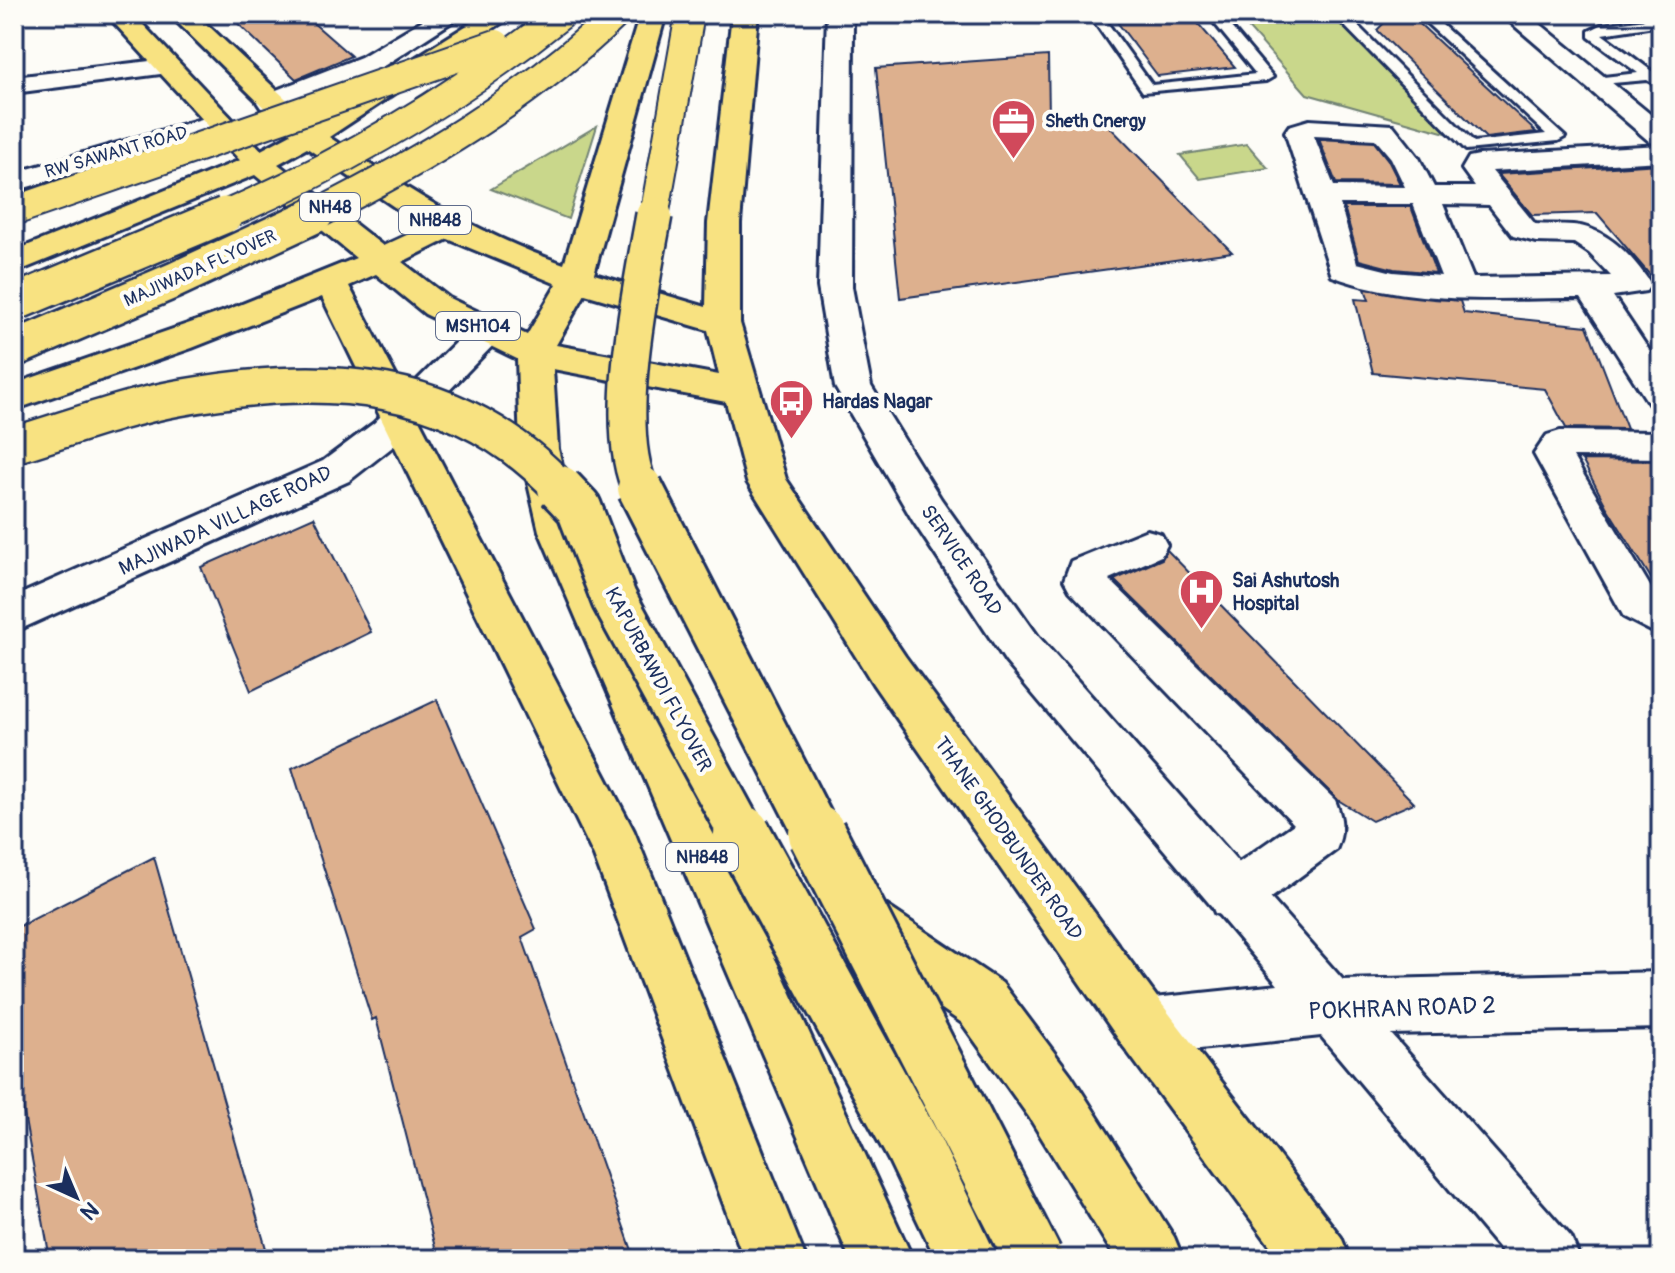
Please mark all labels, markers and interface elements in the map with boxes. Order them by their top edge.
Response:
office icon: Sheth Cnergy [990,97,1038,160]
place label: Sheth Cnergy [1045,110,1146,133]
street label: RW SAWANT ROAD [42,121,190,184]
road number: NH48 [300,193,360,221]
road number: NH848 [399,206,471,234]
street label: MAJIWADA FLYOVER [120,224,280,312]
road number: MSH104 [436,312,520,340]
bus stop icon: Hardas Nagar [767,377,815,440]
place label: Hardas Nagar [822,389,933,414]
street label: MAJIWADA VILLAGE ROAD [115,460,336,581]
street label: SERVICE ROAD [915,500,1008,620]
hospital icon: Sai Ashutosh Hospital [1177,567,1225,630]
place label: Sai Ashutosh Hospital [1232,568,1339,616]
street label: KAPURBAWDI FLYOVER [599,583,718,776]
street label: THANE GHODBUNDER ROAD [929,732,1088,945]
road number: NH848 [666,843,738,871]
street label: POKHRAN ROAD 2 [1308,991,1496,1026]
north arrow [36,1157,116,1237]
text: N [74,1195,104,1226]

